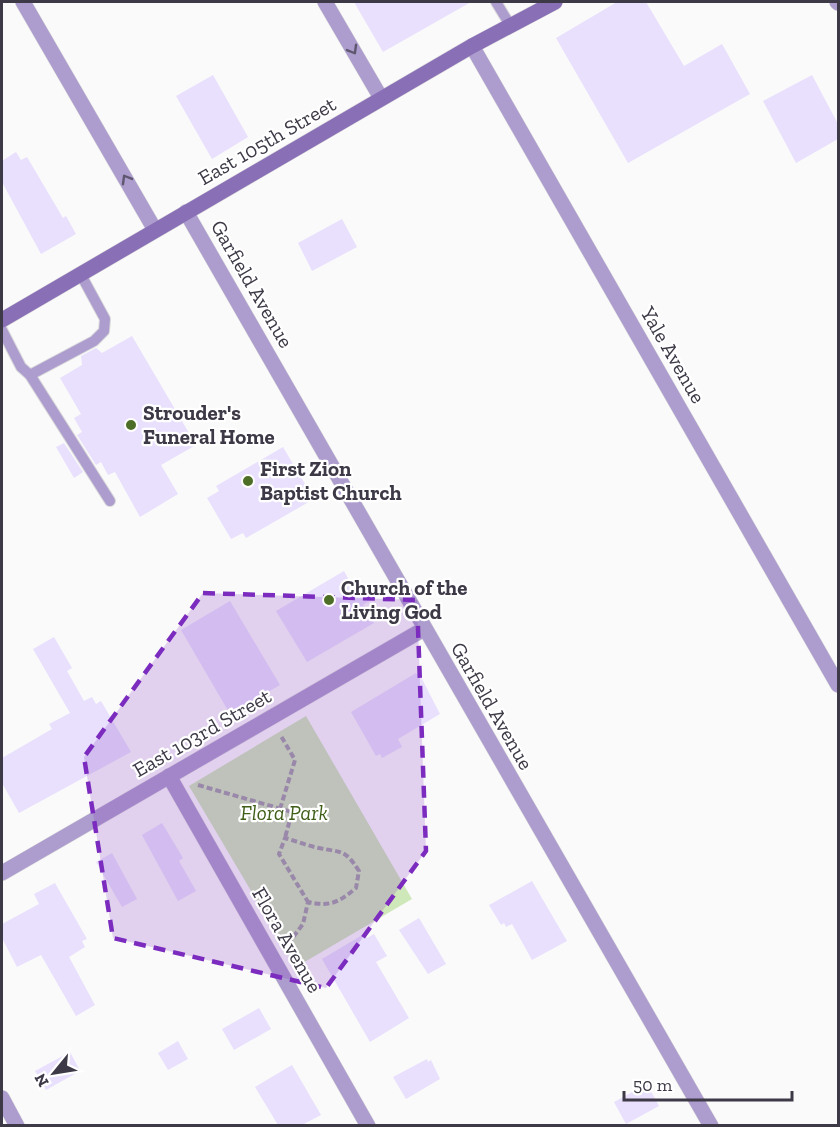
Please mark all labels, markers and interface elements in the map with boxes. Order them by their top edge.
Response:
one-way arrow [346,44,357,54]
street label: East 105th Street [194,91,340,190]
one-way arrow [122,175,133,185]
street label: Garfield Avenue [206,216,299,352]
street label: Yale Avenue [635,301,711,408]
place label: Strouder's Funeral Home [143,400,275,449]
marker: Strouder's Funeral Home [124,418,138,432]
place label: First Zion Baptist Church [260,456,402,505]
marker: First Zion Baptist Church [241,474,255,488]
place label: Church of the Living God [341,575,467,624]
marker: Church of the Living God [322,593,336,607]
street label: Garfield Avenue [446,638,539,774]
street label: East 103rd Street [128,683,275,782]
park label: Flora Park [240,800,328,825]
street label: Flora Avenue [247,883,328,997]
north arrow [24,1043,84,1103]
scale bar [624,1064,792,1102]
text: N [30,1070,53,1090]
text: 50 m [633,1074,673,1096]

